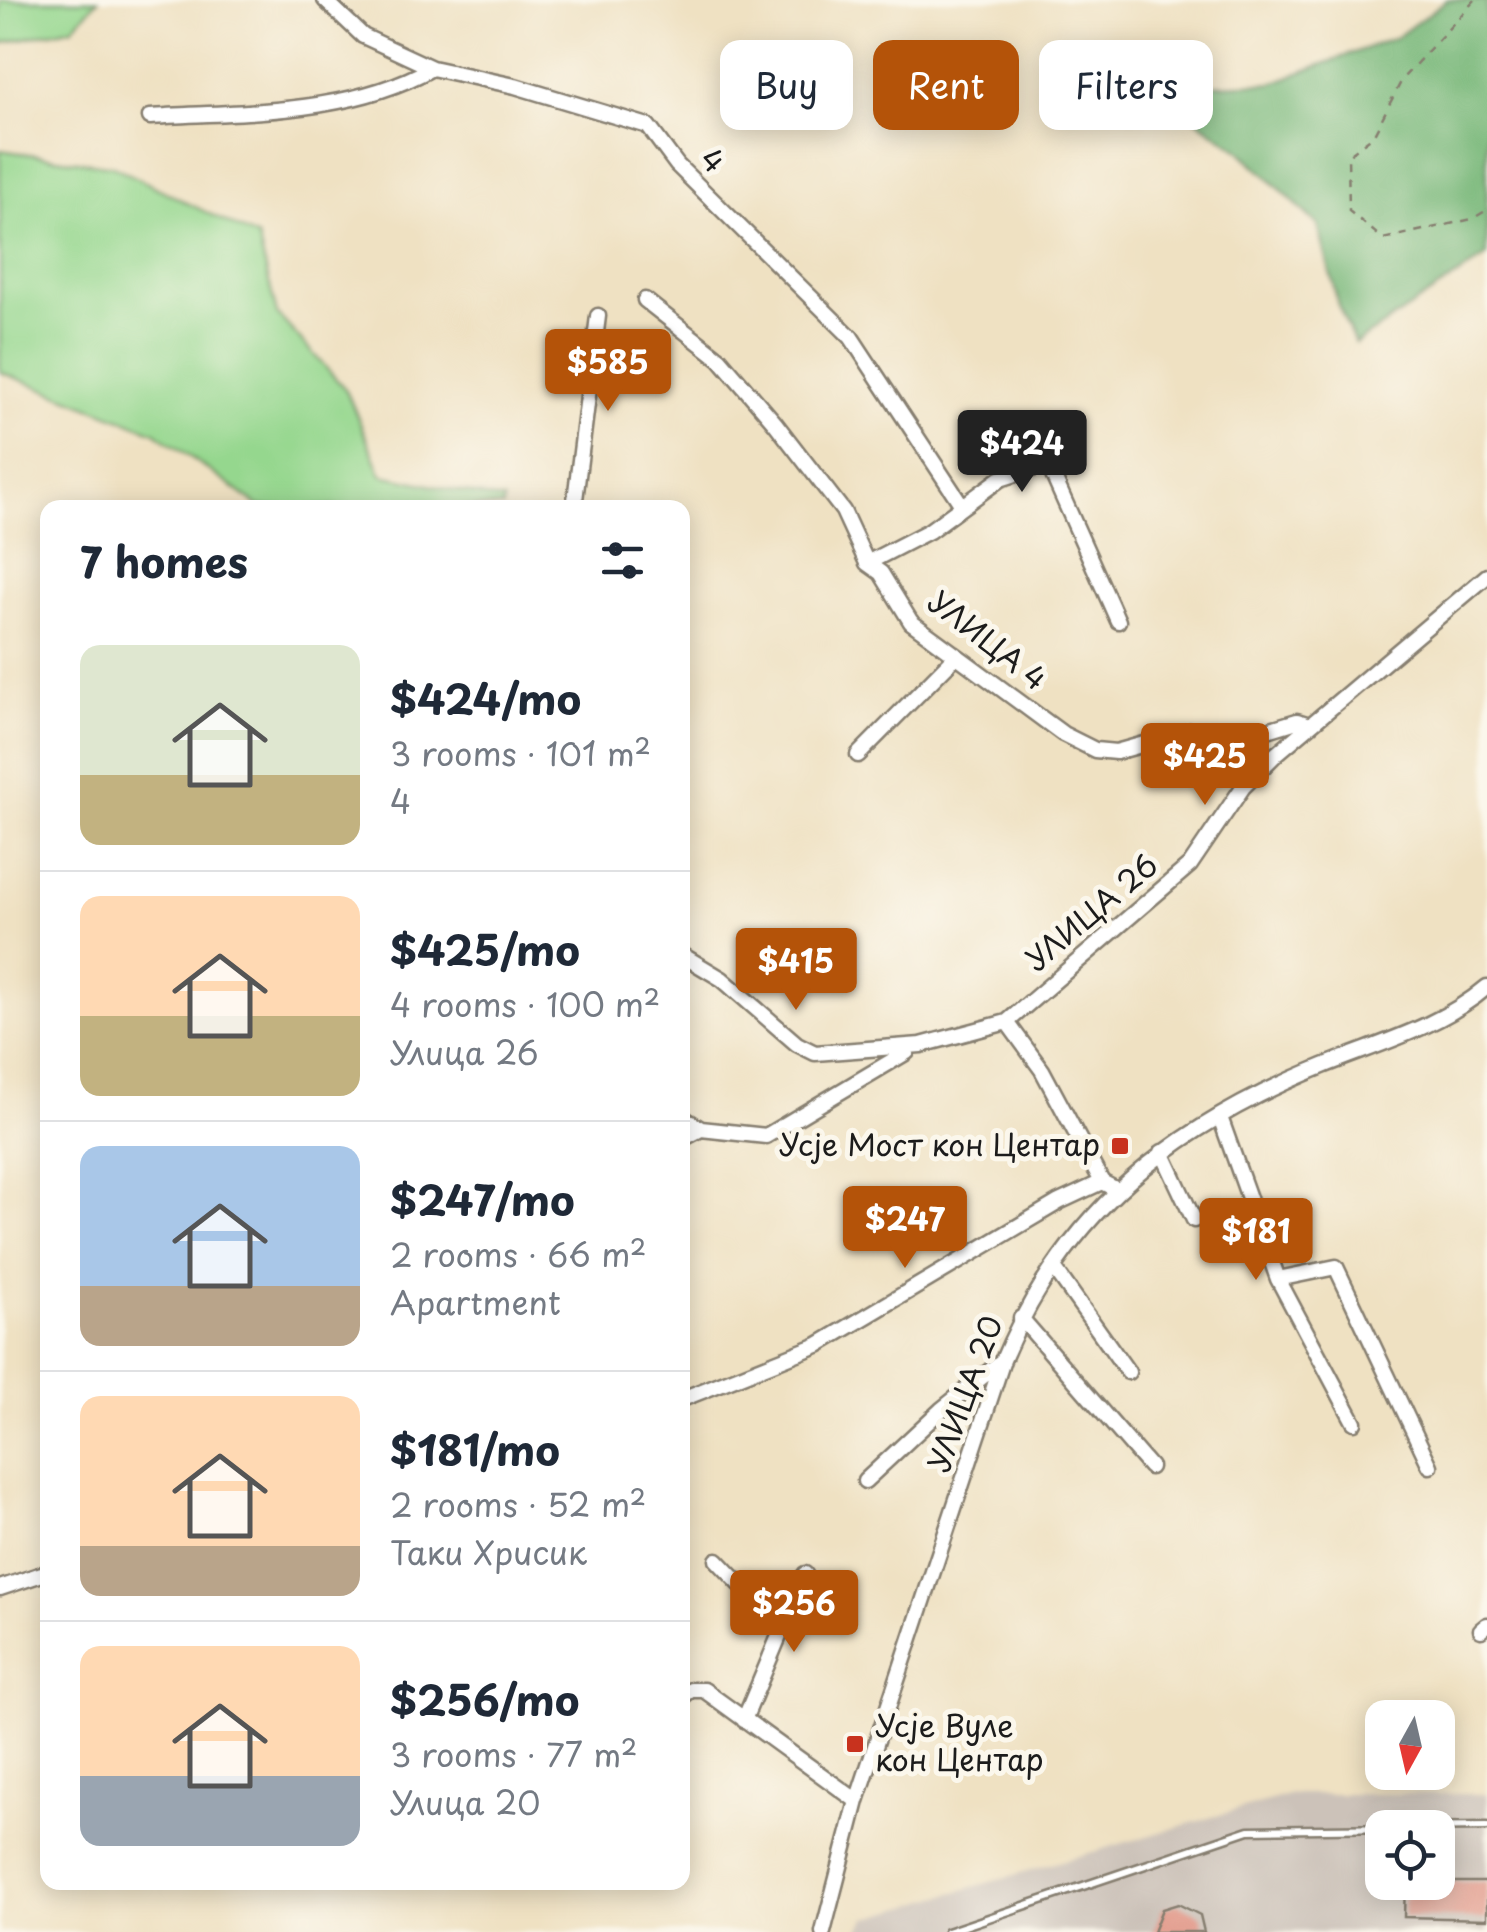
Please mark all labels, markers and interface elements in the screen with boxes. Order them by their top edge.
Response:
chip: Buy [720,40,853,130]
chip: Rent [873,40,1019,130]
chip: Filters [1039,40,1213,130]
street label: 4 [691,136,737,182]
pin: $585 [549,329,667,414]
text: $585 [567,337,649,385]
pin: $424 [963,410,1081,495]
text: $424 [980,418,1064,466]
text: 7 homes [80,529,248,592]
icon: filters [595,533,650,588]
street label: УЛИЦА 4 [920,578,1057,700]
text: $424/mo [390,666,581,729]
icon: home [160,685,280,805]
pin: $425 [1146,723,1264,808]
text: 3 rooms · 101 m² [390,729,651,777]
text: $425 [1163,731,1247,779]
text: 4 [390,777,411,825]
street label: УЛИЦА 26 [1014,842,1167,980]
text: $425/mo [390,917,580,980]
pin: $415 [737,928,855,1013]
icon: home [160,936,280,1056]
text: $415 [758,936,834,984]
text: 4 rooms · 100 m² [390,980,660,1028]
text: Улица 26 [390,1028,539,1076]
place label: Усје Мост кон Центар [779,1121,1100,1166]
marker: Усје Мост кон Центар [1109,1135,1131,1157]
text: $247/mo [390,1167,575,1230]
icon: home [160,1186,280,1306]
pin: $247 [846,1186,964,1271]
text: $247 [865,1194,945,1242]
pin: $181 [1197,1198,1315,1283]
text: $181 [1222,1206,1290,1254]
text: 2 rooms · 66 m² [390,1230,647,1278]
text: Apartment [390,1278,561,1326]
street label: УЛИЦА 20 [915,1309,1013,1477]
text: $181/mo [390,1417,560,1480]
icon: home [160,1436,280,1556]
text: 2 rooms · 52 m² [390,1480,646,1528]
text: Таки Хрисик [390,1528,587,1576]
pin: $256 [735,1570,853,1655]
text: $256 [752,1578,836,1626]
text: $256/mo [390,1667,579,1730]
icon: home [160,1686,280,1806]
north arrow [1365,1700,1455,1790]
map controls [1365,1700,1455,1900]
place label: Усје Вуле кон Центар [875,1702,1044,1781]
text: 3 rooms · 77 m² [390,1730,638,1778]
marker: Усје Вуле кон Центар [844,1733,866,1755]
text: Улица 20 [390,1778,540,1826]
button: locate [1365,1810,1455,1900]

